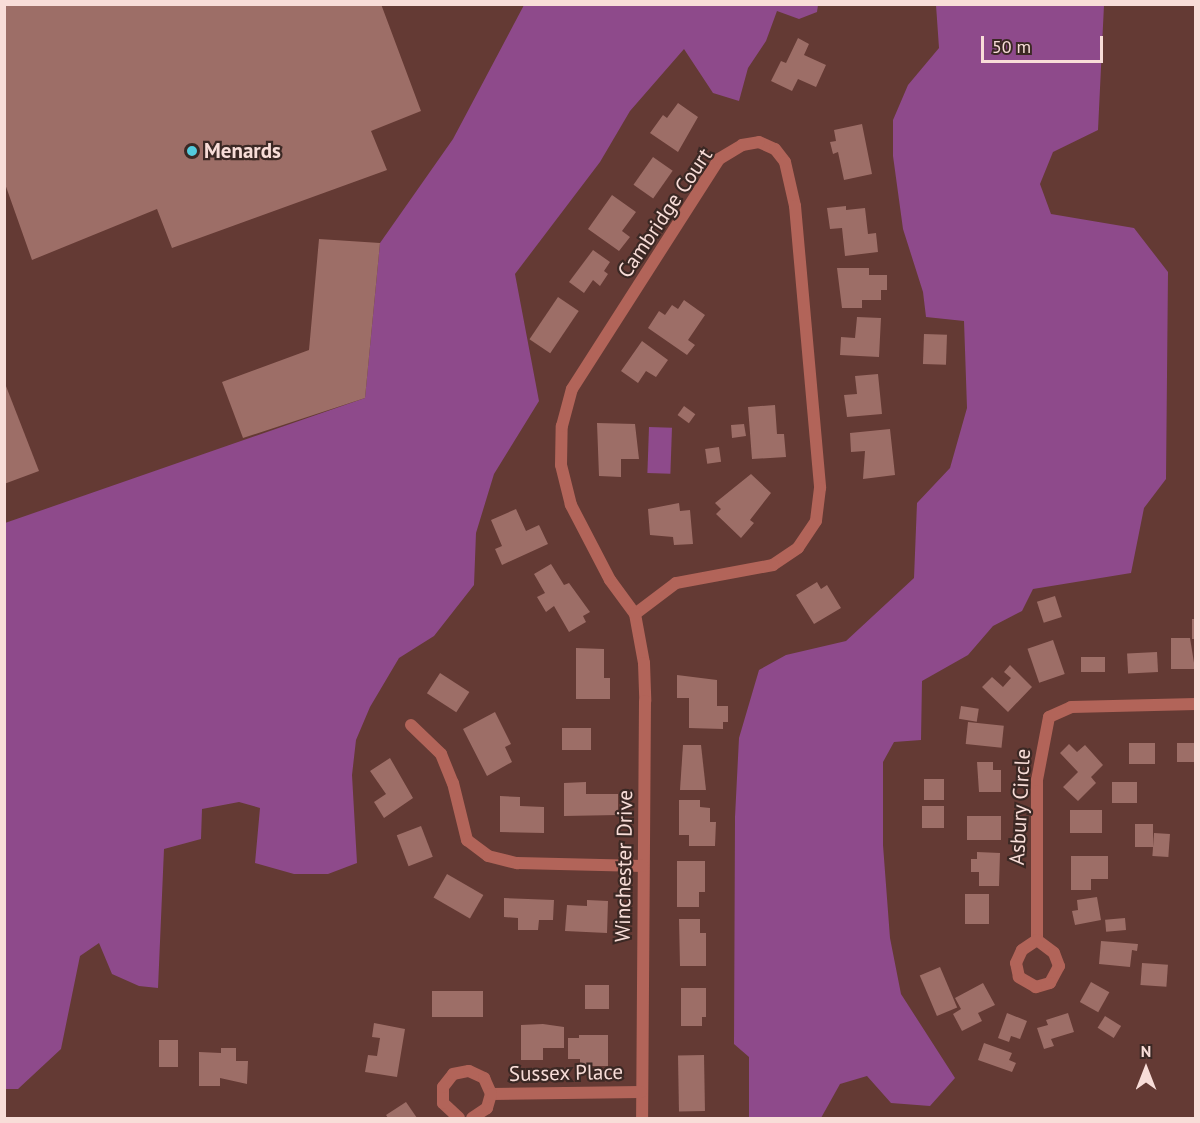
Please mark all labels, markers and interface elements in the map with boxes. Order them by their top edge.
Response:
scale bar [984,24,1106,62]
text: 50 m [992,35,1031,58]
place label: Menards [204,138,281,164]
street label: Cambridge Court [612,143,718,283]
marker: Menards [185,144,199,158]
street label: Asbury Circle [1004,748,1036,866]
street label: Winchester Drive [610,790,638,942]
north arrow [1116,1039,1176,1099]
text: N [1141,1041,1151,1061]
street label: Sussex Place [508,1059,624,1087]

